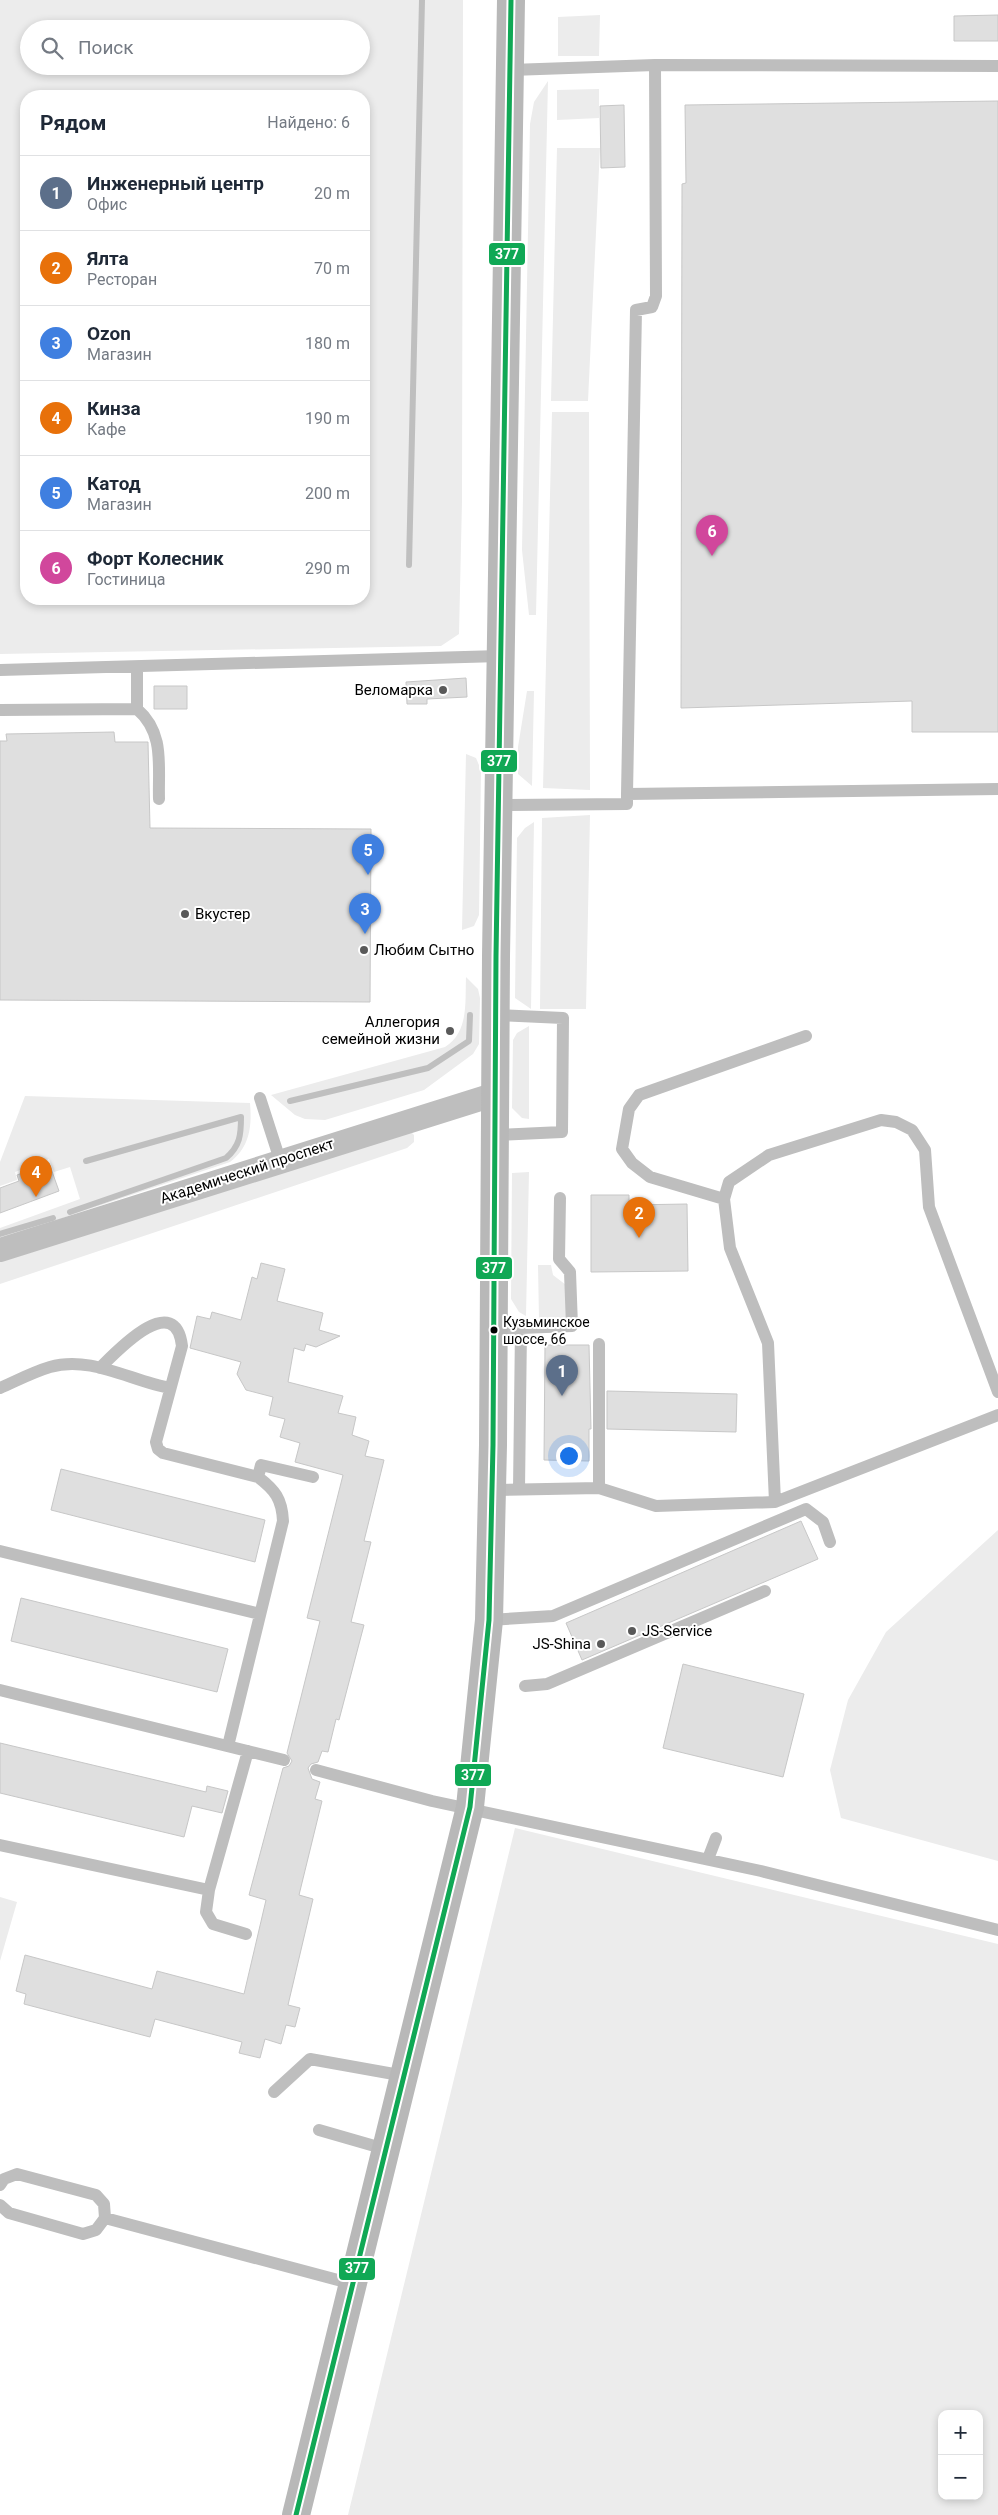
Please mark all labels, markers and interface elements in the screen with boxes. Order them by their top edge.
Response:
search box [20,20,370,75]
icon: search [38,34,66,62]
text: Поиск [78,36,134,59]
text: Рядом [40,111,106,135]
text: Найдено: 6 [267,113,350,132]
text: Инженерный центр [87,172,264,195]
text: 1 [51,184,61,203]
text: 20 m [314,184,350,203]
text: Офис [87,195,127,214]
line badge: 377 [488,242,526,266]
text: 377 [495,246,519,262]
text: Ялта [87,247,129,270]
text: 2 [51,259,61,278]
text: 70 m [314,259,350,278]
text: Ресторан [87,270,157,289]
text: Ozon [87,322,131,345]
text: 3 [51,334,61,353]
text: 180 m [305,334,350,353]
text: Магазин [87,345,152,364]
text: Кинза [87,397,141,420]
text: 4 [51,409,61,428]
text: 190 m [305,409,350,428]
text: Кафе [87,420,126,439]
text: Катод [87,472,141,495]
text: 5 [51,484,61,503]
text: 200 m [305,484,350,503]
text: Магазин [87,495,152,514]
pin: 6 [696,515,728,556]
text: Форт Колесник [87,547,224,570]
text: 6 [51,559,61,578]
text: 290 m [305,559,350,578]
text: Гостиница [87,570,166,589]
place label: Веломарка [354,681,433,699]
marker: Веломарка [437,684,449,696]
line badge: 377 [480,749,518,773]
text: 377 [487,753,511,769]
pin: 5 [352,834,384,875]
pin: 3 [349,893,381,934]
place label: Вкустер [195,905,250,923]
marker: Вкустер [179,908,191,920]
place label: Любим Сытно [374,941,474,959]
marker: Любим Сытно [358,944,370,956]
place label: Аллегория семейной жизни [322,1013,440,1048]
marker: Аллегория семейной жизни [444,1025,456,1037]
street label: Академический проспект [158,1134,336,1208]
pin: 4 [20,1156,52,1197]
pin: 2 [623,1197,655,1238]
line badge: 377 [475,1256,513,1280]
text: 377 [482,1260,506,1276]
place label: Кузьминское шоссе, 66 [503,1314,590,1347]
marker: Кузьминское шоссе, 66 [489,1325,499,1335]
pin: 1 [546,1355,578,1396]
your location [556,1443,582,1469]
place label: JS-Service [642,1622,712,1640]
marker: JS-Service [626,1625,638,1637]
place label: JS-Shina [532,1635,591,1653]
marker: JS-Shina [595,1638,607,1650]
line badge: 377 [454,1763,492,1787]
text: 377 [461,1767,485,1783]
line badge: 377 [338,2257,376,2281]
text: 377 [345,2260,369,2276]
map controls [938,2410,983,2500]
button: + [938,2410,983,2455]
button: − [938,2455,983,2500]

